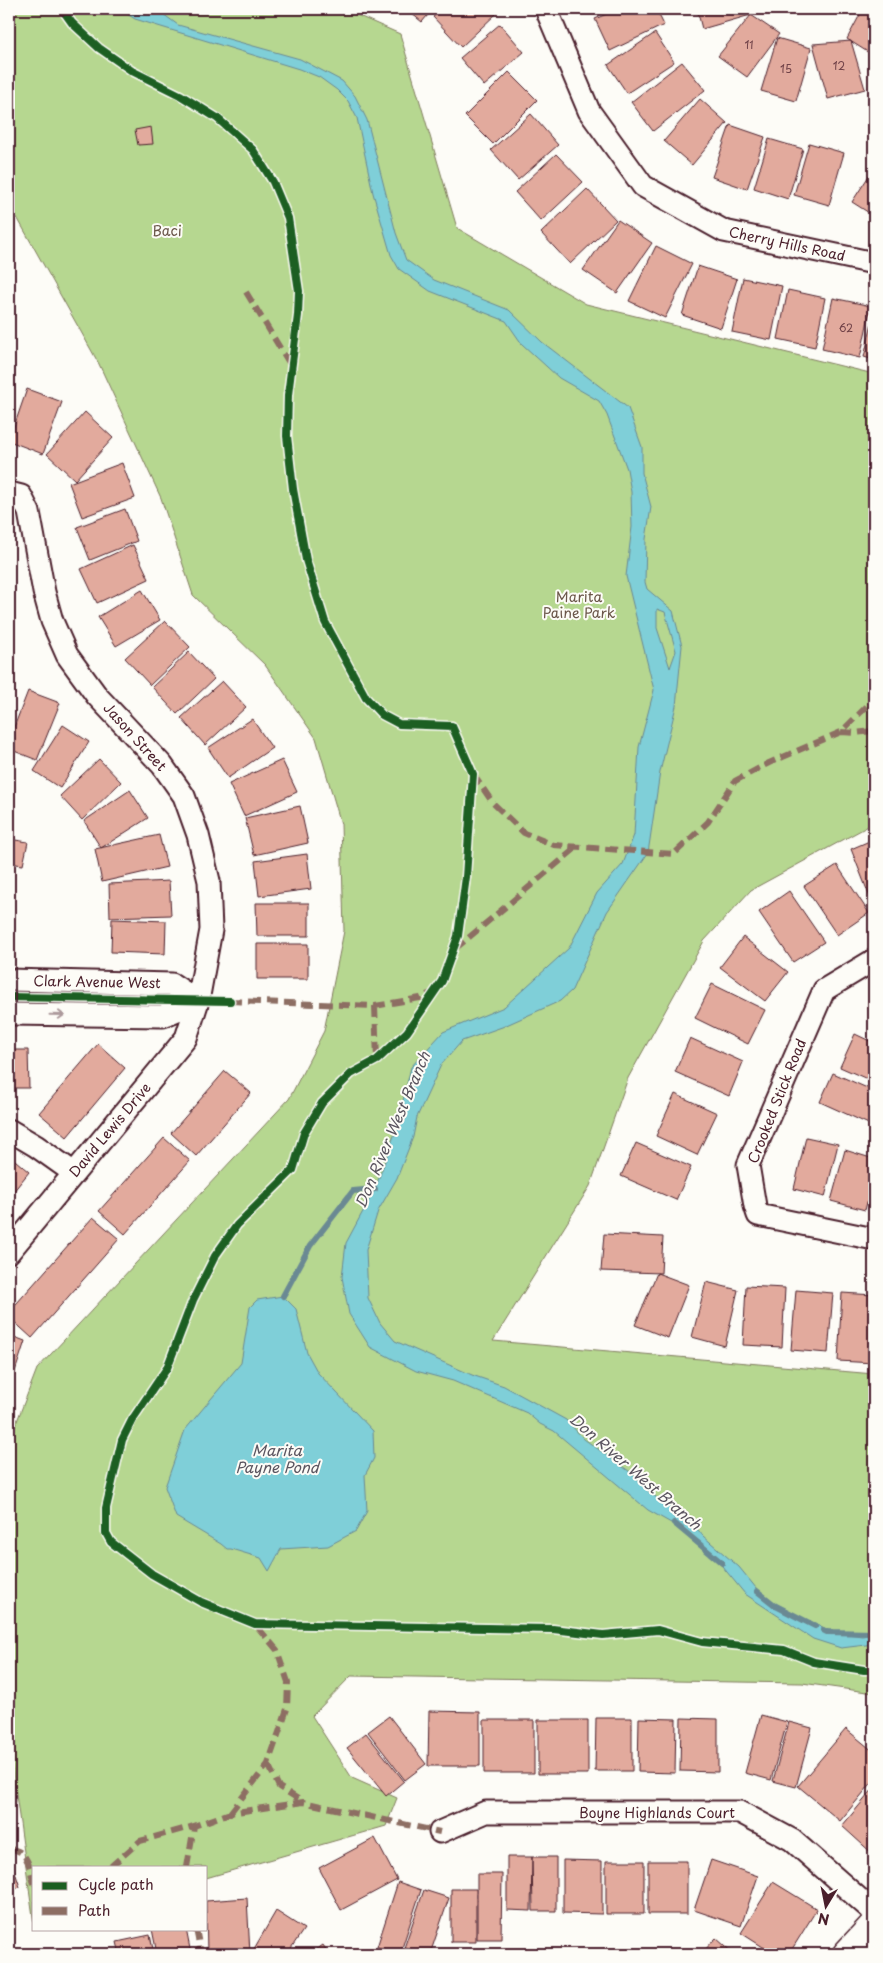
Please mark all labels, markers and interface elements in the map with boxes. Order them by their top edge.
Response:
house number: 11 [744,36,754,53]
house number: 12 [833,57,846,74]
house number: 15 [780,60,792,77]
park label: Baci [152,220,182,241]
street label: Cherry Hills Road [727,221,847,266]
house number: 62 [839,319,853,336]
park label: Marita Paine Park [543,586,616,623]
street label: Jason Street [99,698,172,776]
street label: Clark Avenue West [33,970,161,993]
one-way arrow [49,1010,65,1020]
street label: Crooked Stick Road [742,1035,811,1166]
water label: Don River West Branch [348,1047,435,1211]
street label: David Lewis Drive [64,1078,156,1182]
water label: Don River West Branch [565,1407,707,1535]
water label: Marita Payne Pond [236,1438,321,1478]
street label: Boyne Highlands Court [579,1802,735,1823]
legend [32,1866,208,1930]
text: Cycle path [78,1872,154,1895]
north arrow [800,1880,850,1930]
text: Path [78,1898,110,1921]
text: N [816,1908,831,1931]

